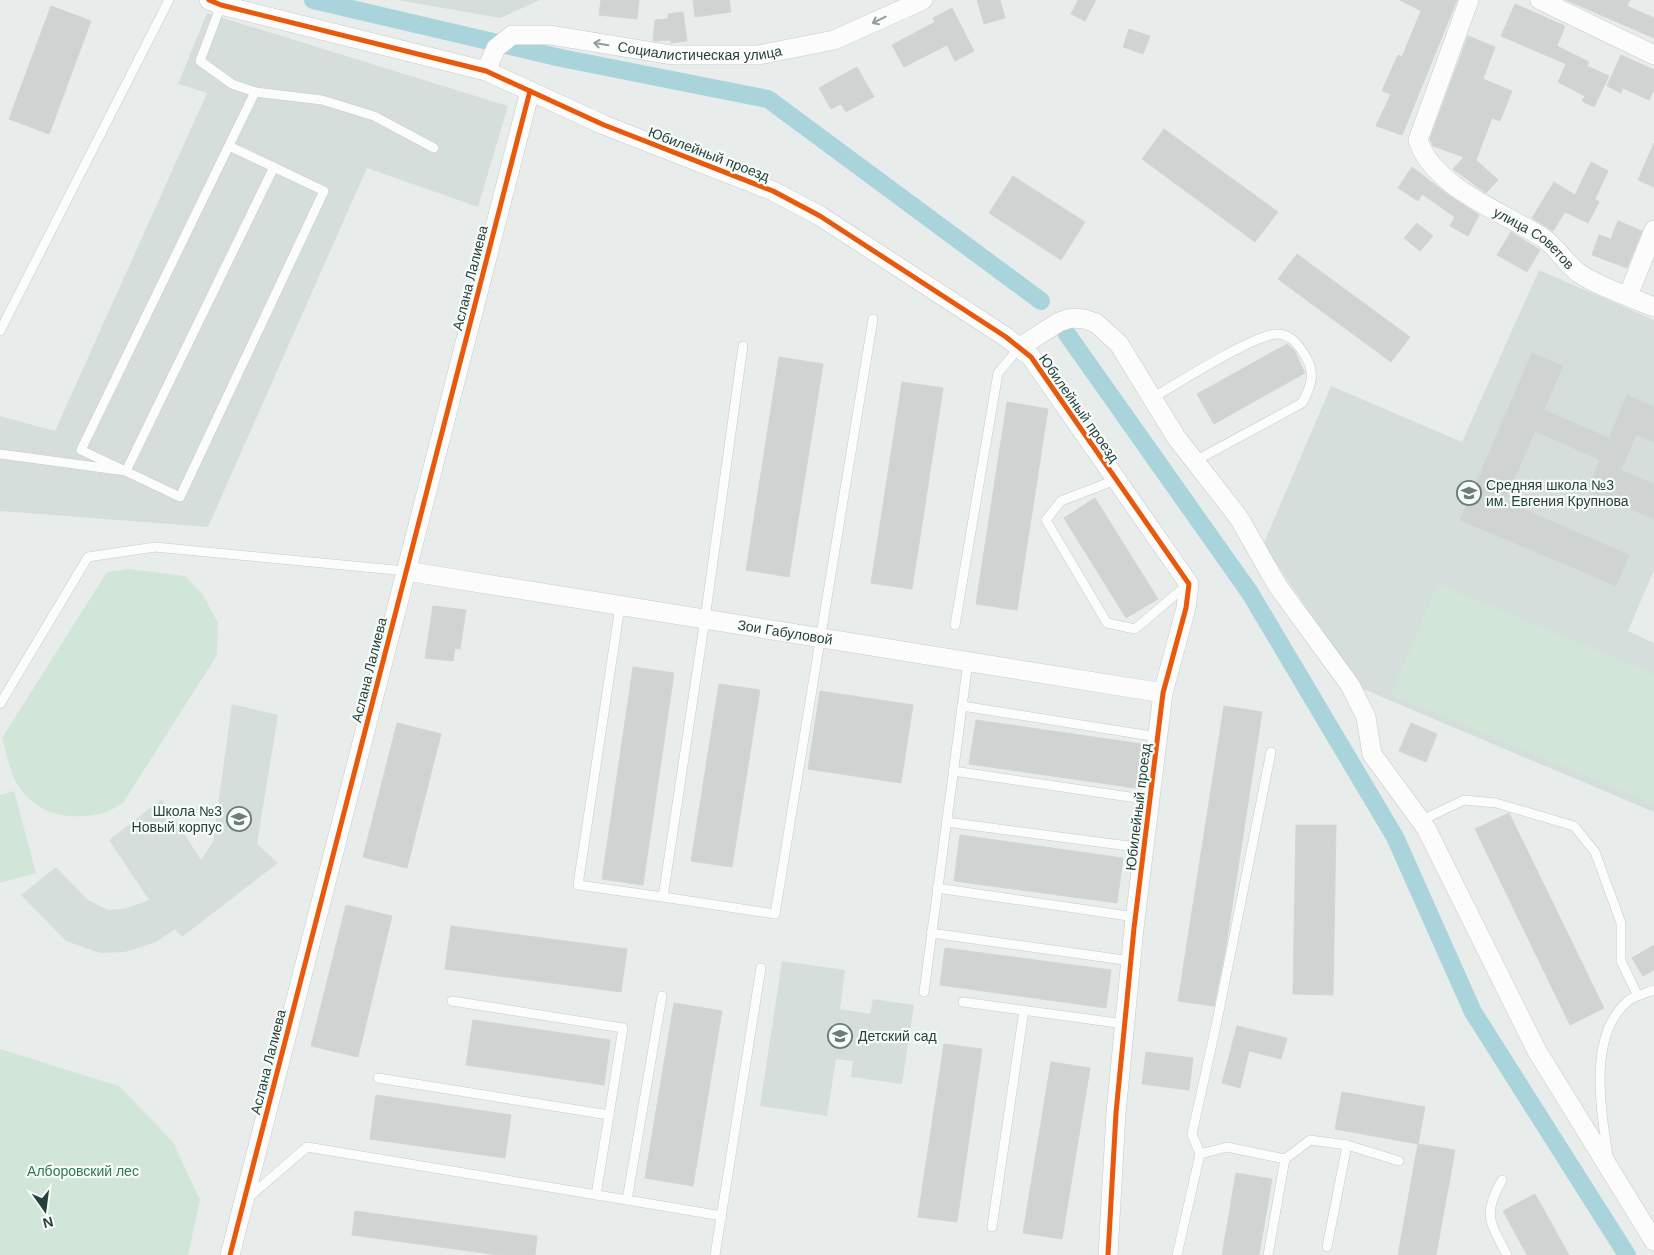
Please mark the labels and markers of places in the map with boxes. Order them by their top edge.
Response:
place label: Средняя школа №3 им. Евгения Крупнова [1486,477,1629,509]
school or university icon: Средняя школа №3 им. Евгения Крупнова [1456,480,1482,506]
place label: Школа №3 Новый корпус [132,803,222,835]
school or university icon: Школа №3 Новый корпус [226,806,252,832]
school or university icon: Детский сад [827,1023,853,1049]
place label: Детский сад [858,1028,937,1044]

